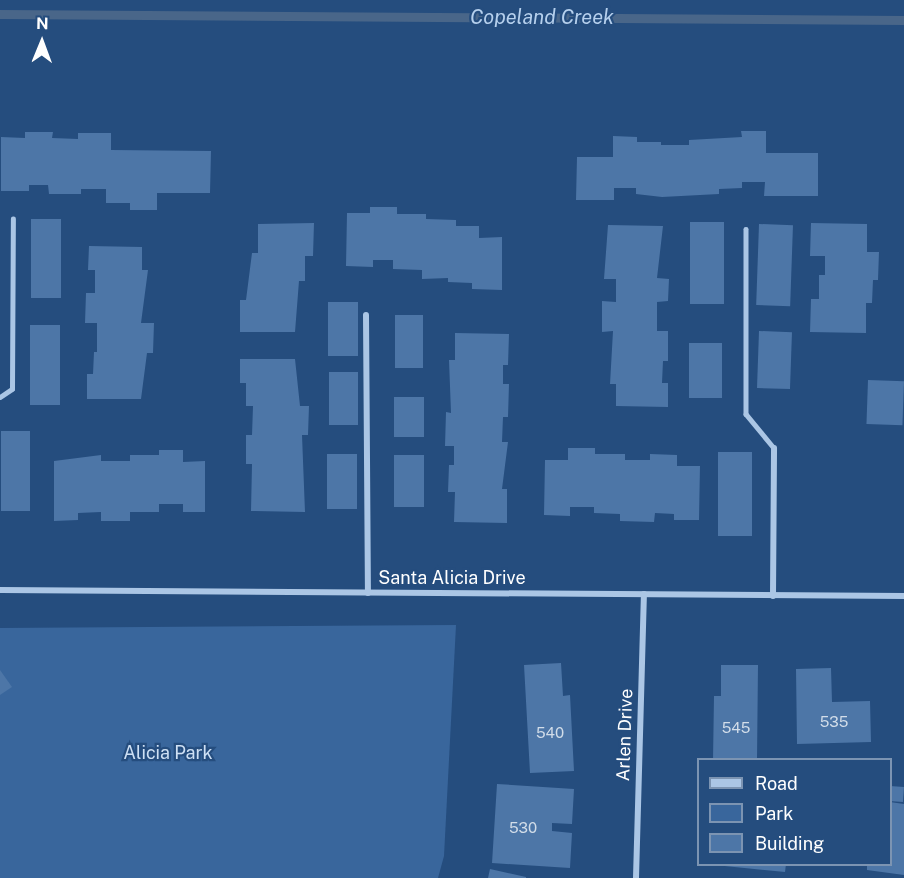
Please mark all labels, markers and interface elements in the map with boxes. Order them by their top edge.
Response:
water label: Copeland Creek [470,5,614,29]
north arrow [12,12,72,72]
text: N [36,14,49,33]
street label: Santa Alicia Drive [378,567,526,589]
street label: Arlen Drive [613,688,637,782]
house number: 535 [820,713,848,731]
house number: 545 [722,719,750,737]
house number: 540 [536,724,564,742]
park label: Alicia Park [123,742,213,764]
legend [697,758,892,866]
text: Road [755,773,798,794]
text: Park [755,803,793,824]
house number: 530 [509,819,537,837]
text: Building [755,833,824,854]

